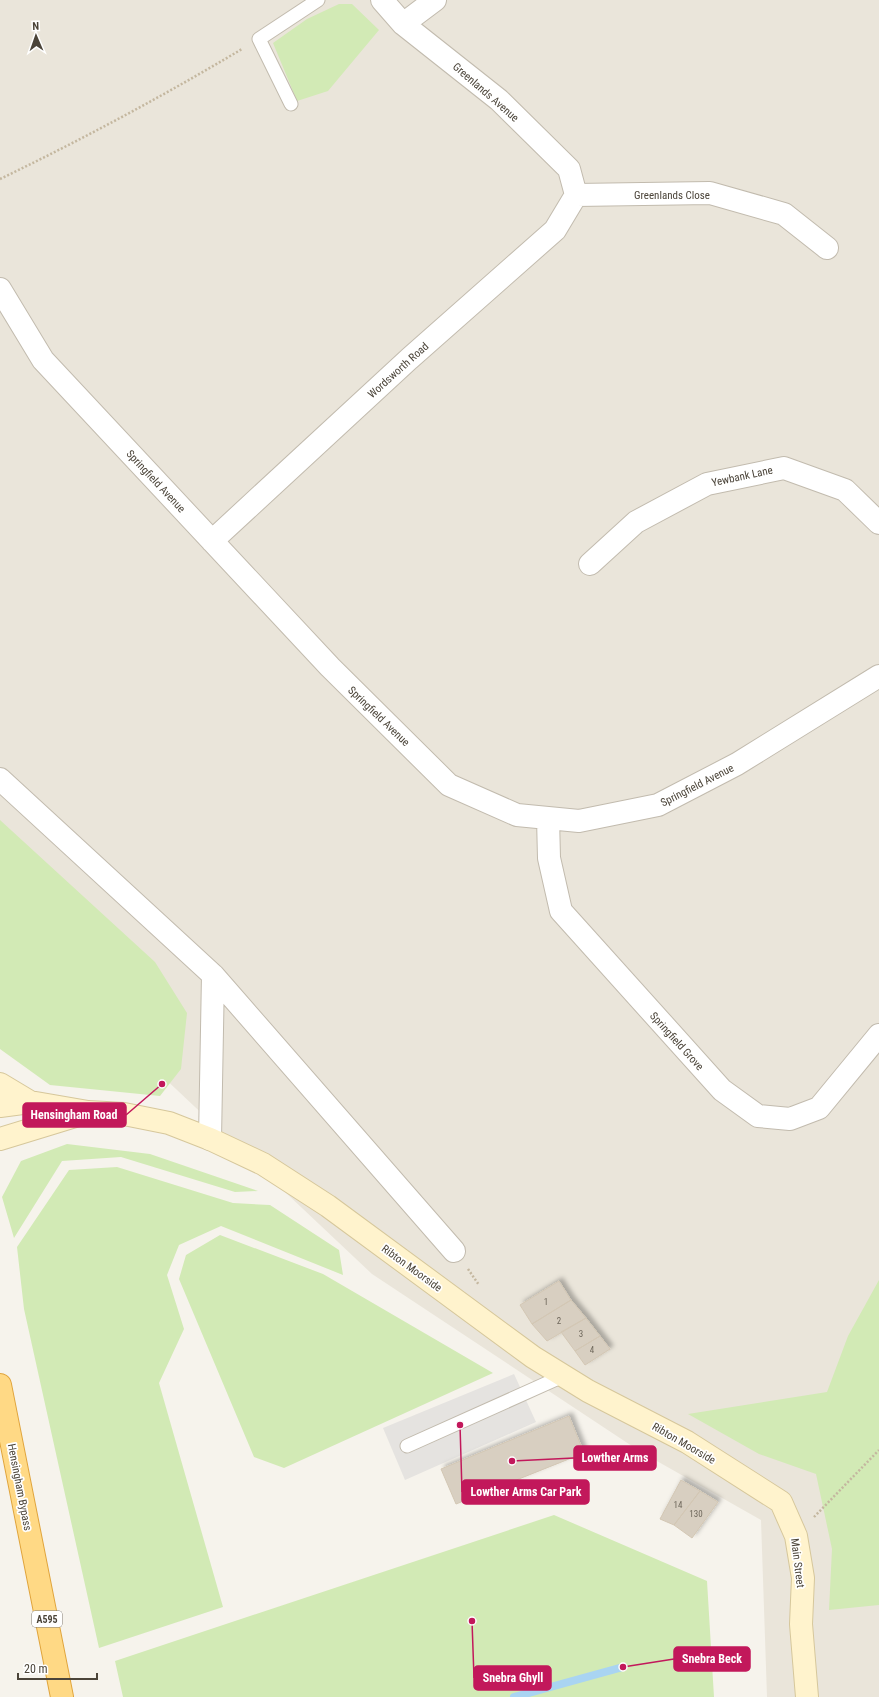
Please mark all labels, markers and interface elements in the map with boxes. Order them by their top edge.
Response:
north arrow [16,16,56,56]
text: N [32,20,40,33]
street label: Greenlands Avenue [450,60,521,125]
street label: Greenlands Close [634,189,710,202]
street label: Wordsworth Road [365,340,431,401]
street label: Springfield Avenue [123,447,188,515]
street label: Yewbank Lane [710,464,774,489]
street label: Springfield Avenue [345,684,412,749]
street label: Springfield Avenue [658,761,736,810]
street label: Springfield Grove [647,1010,706,1073]
callout: Hensingham Road [23,1103,126,1127]
text: Hensingham Road [31,1108,117,1122]
street label: Ribton Moorside [379,1242,444,1295]
house number: 1 [544,1297,548,1307]
house number: 2 [557,1316,562,1326]
house number: 3 [579,1329,583,1339]
house number: 4 [590,1345,595,1355]
street label: Ribton Moorside [650,1420,718,1467]
street label: Hensingham Bypass [5,1443,34,1532]
callout: Lowther Arms [574,1446,656,1470]
text: Lowther Arms [582,1451,649,1465]
callout: Lowther Arms Car Park [462,1480,589,1504]
text: Lowther Arms Car Park [471,1485,582,1499]
house number: 14 [674,1500,683,1510]
house number: 130 [689,1509,703,1519]
street label: Main Street [788,1538,807,1589]
road number: A595 [32,1611,62,1627]
callout: Snebra Beck [674,1647,750,1671]
text: Snebra Beck [682,1652,742,1666]
scale bar [18,1655,97,1681]
text: 20 m [24,1662,48,1676]
callout: Snebra Ghyll [474,1666,551,1690]
text: Snebra Ghyll [483,1671,543,1685]

